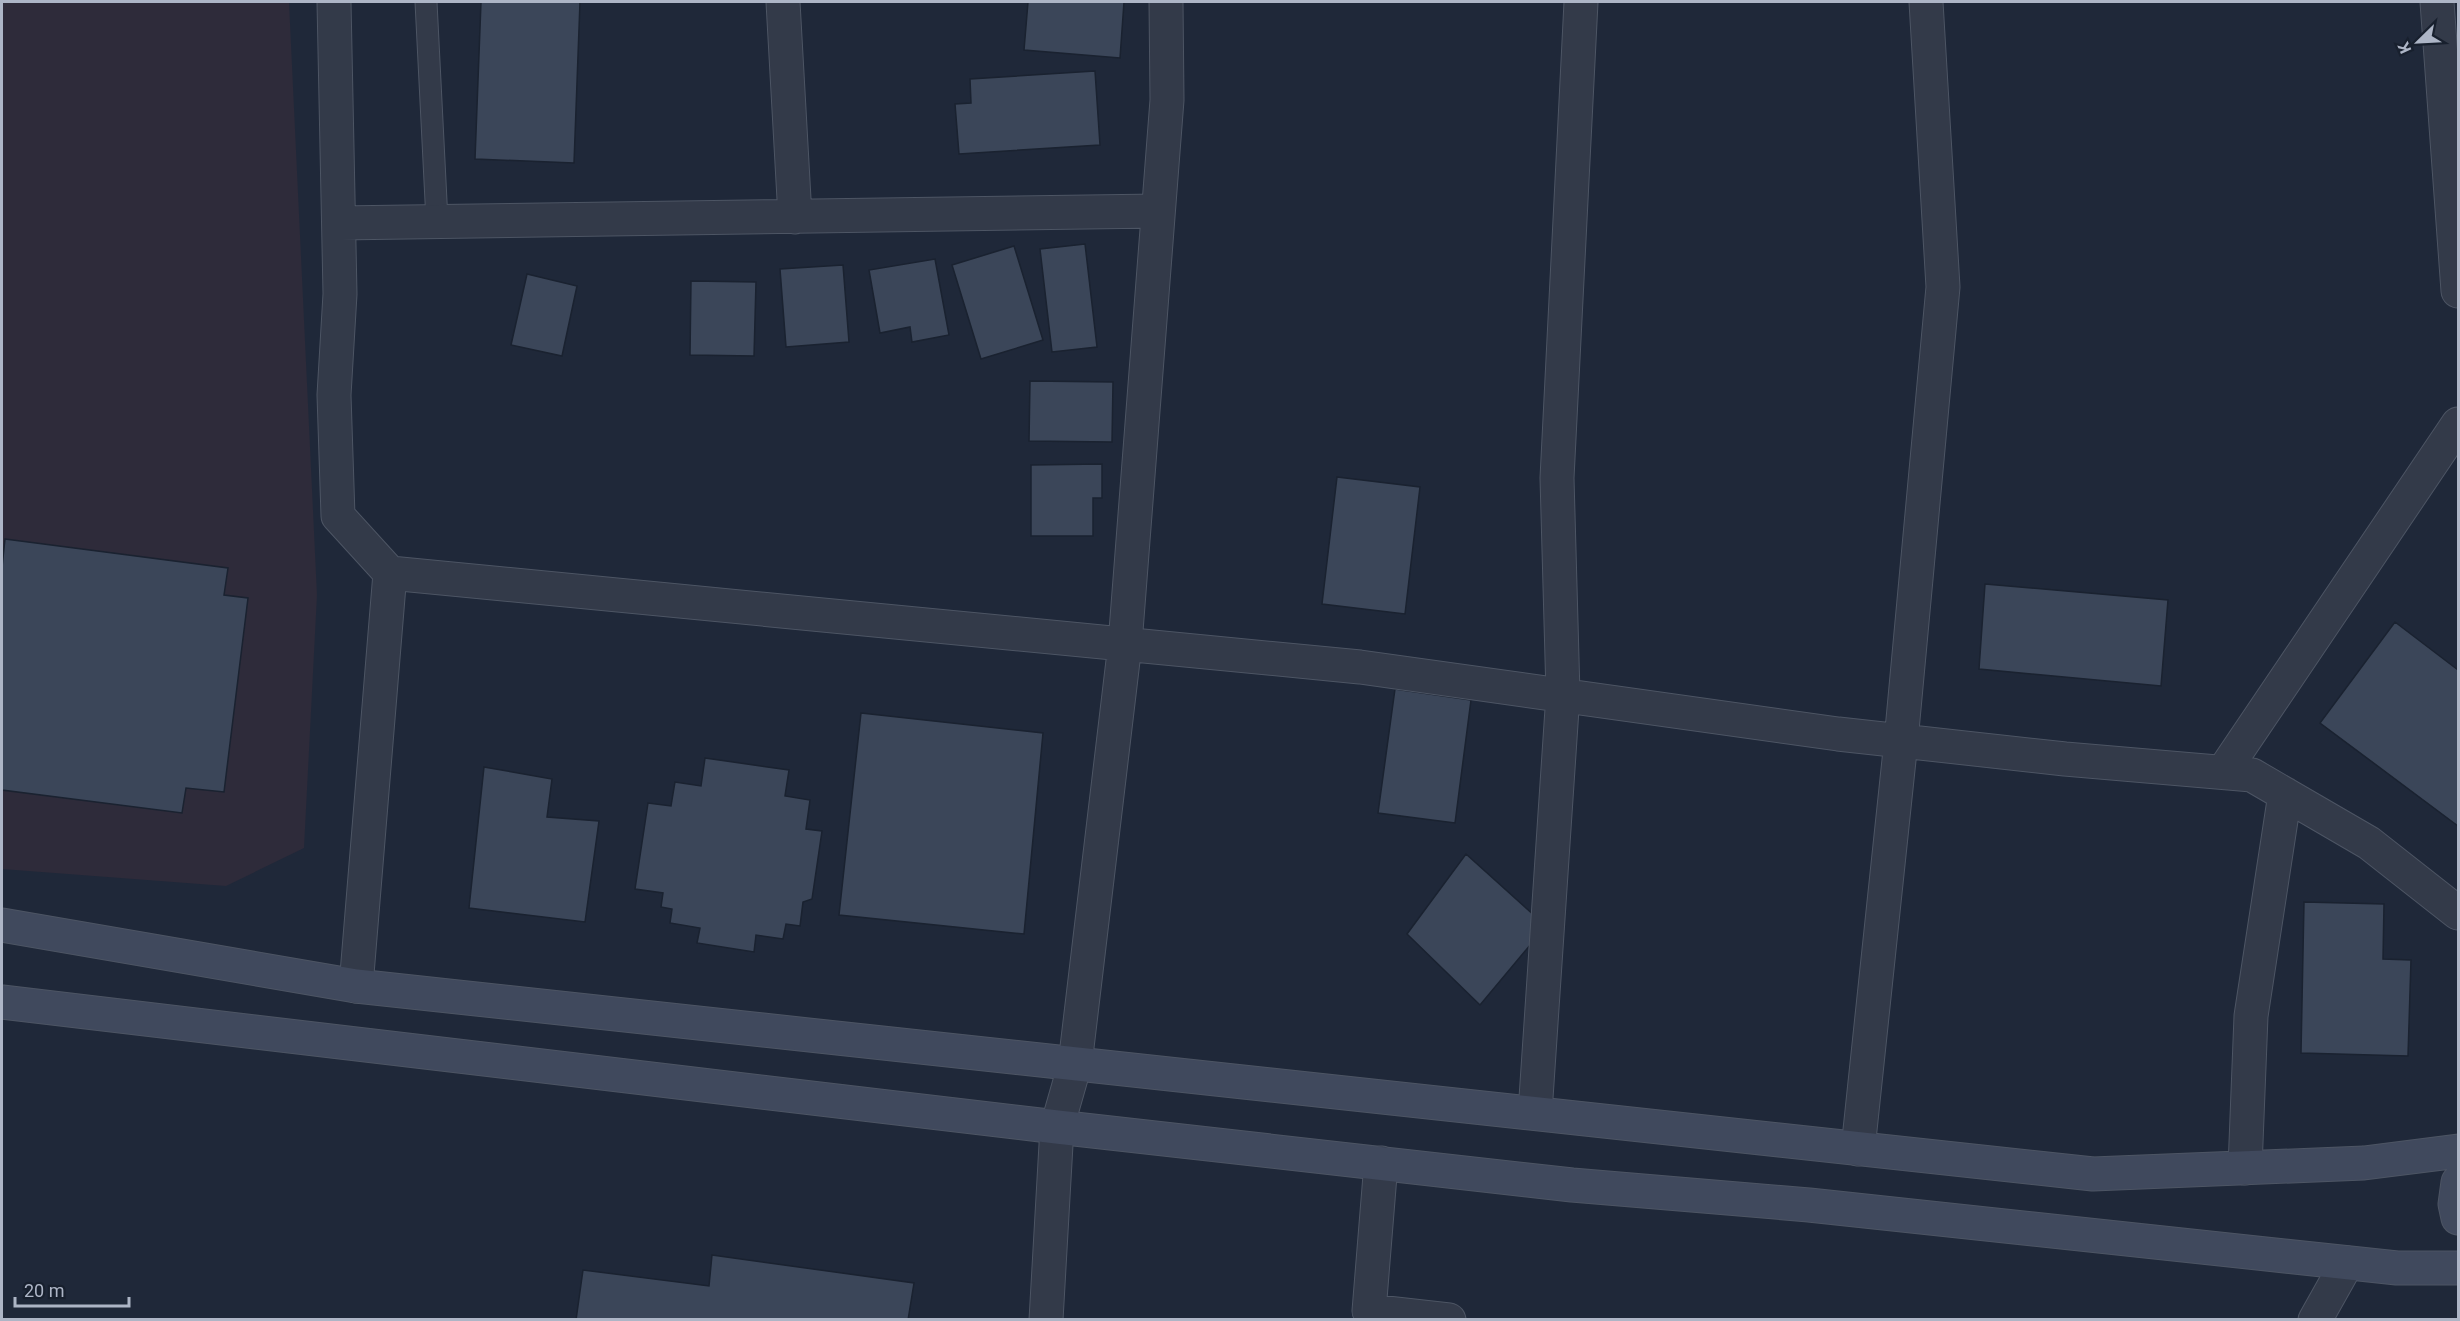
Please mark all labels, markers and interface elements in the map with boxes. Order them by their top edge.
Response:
north arrow [2388,12,2448,72]
text: K [2394,39,2416,56]
scale bar [15,1270,129,1308]
text: 20 m [24,1280,64,1301]

